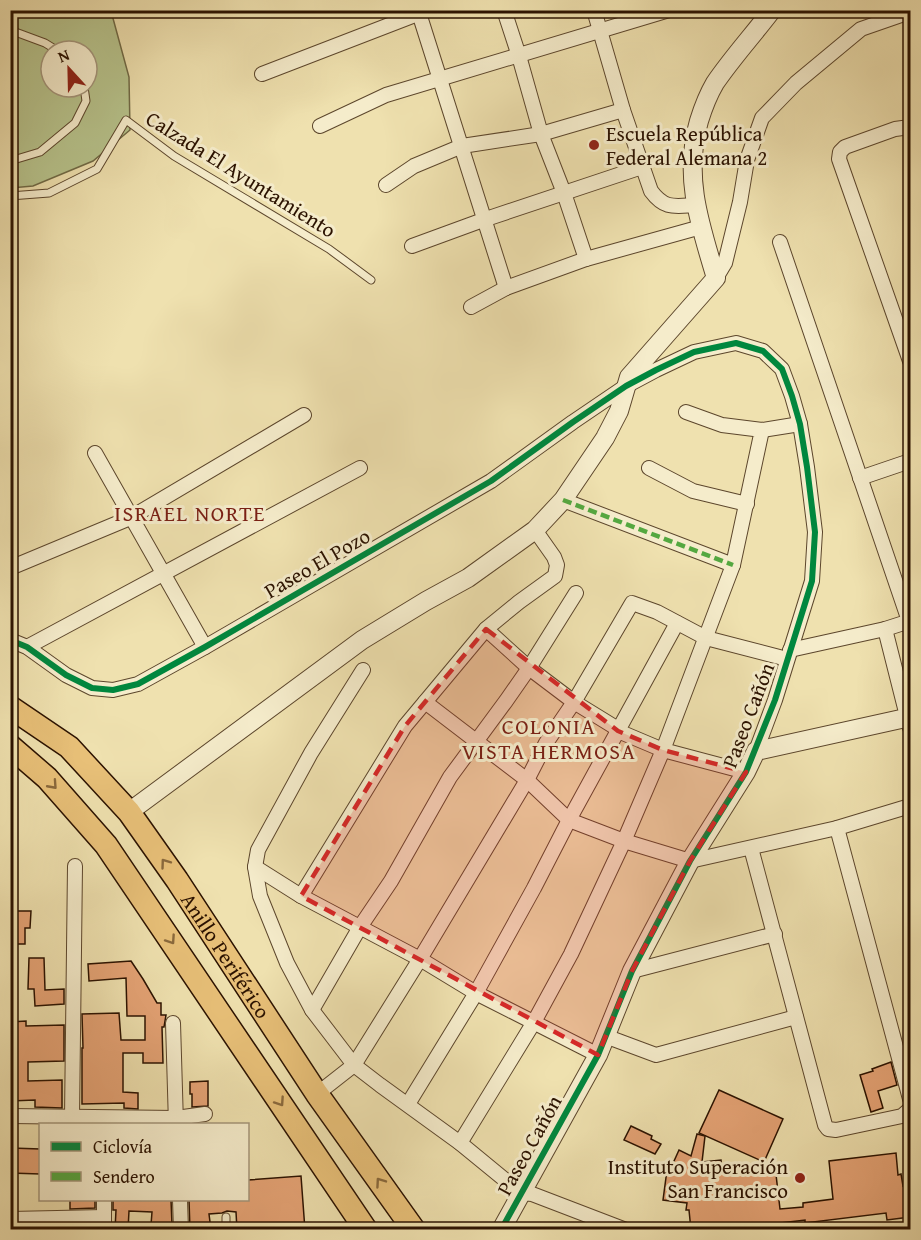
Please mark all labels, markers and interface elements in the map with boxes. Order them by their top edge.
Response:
north arrow [39,39,99,99]
text: N [54,42,73,68]
street label: Calzada El Ayuntamiento [140,103,342,245]
place label: Escuela República Federal Alemana 2 [606,118,767,173]
marker: Escuela República Federal Alemana 2 [587,138,601,152]
district label: ISRAEL NORTE [114,497,266,529]
street label: Paseo El Pozo [258,520,376,606]
street label: Paseo Cañón [714,658,782,772]
district label: COLONIA VISTA HERMOSA [462,710,636,767]
one-way arrow [46,779,57,789]
one-way arrow [162,859,173,870]
street label: Anillo Periférico [174,886,279,1024]
one-way arrow [164,934,175,945]
street label: Paseo Cañón [489,1089,569,1201]
one-way arrow [273,1096,285,1106]
legend [39,1123,249,1201]
text: Ciclovía [93,1133,152,1160]
place label: Instituto Superación San Francisco [608,1151,788,1206]
text: Sendero [93,1163,155,1190]
marker: Instituto Superación San Francisco [793,1171,807,1185]
one-way arrow [376,1177,387,1188]

